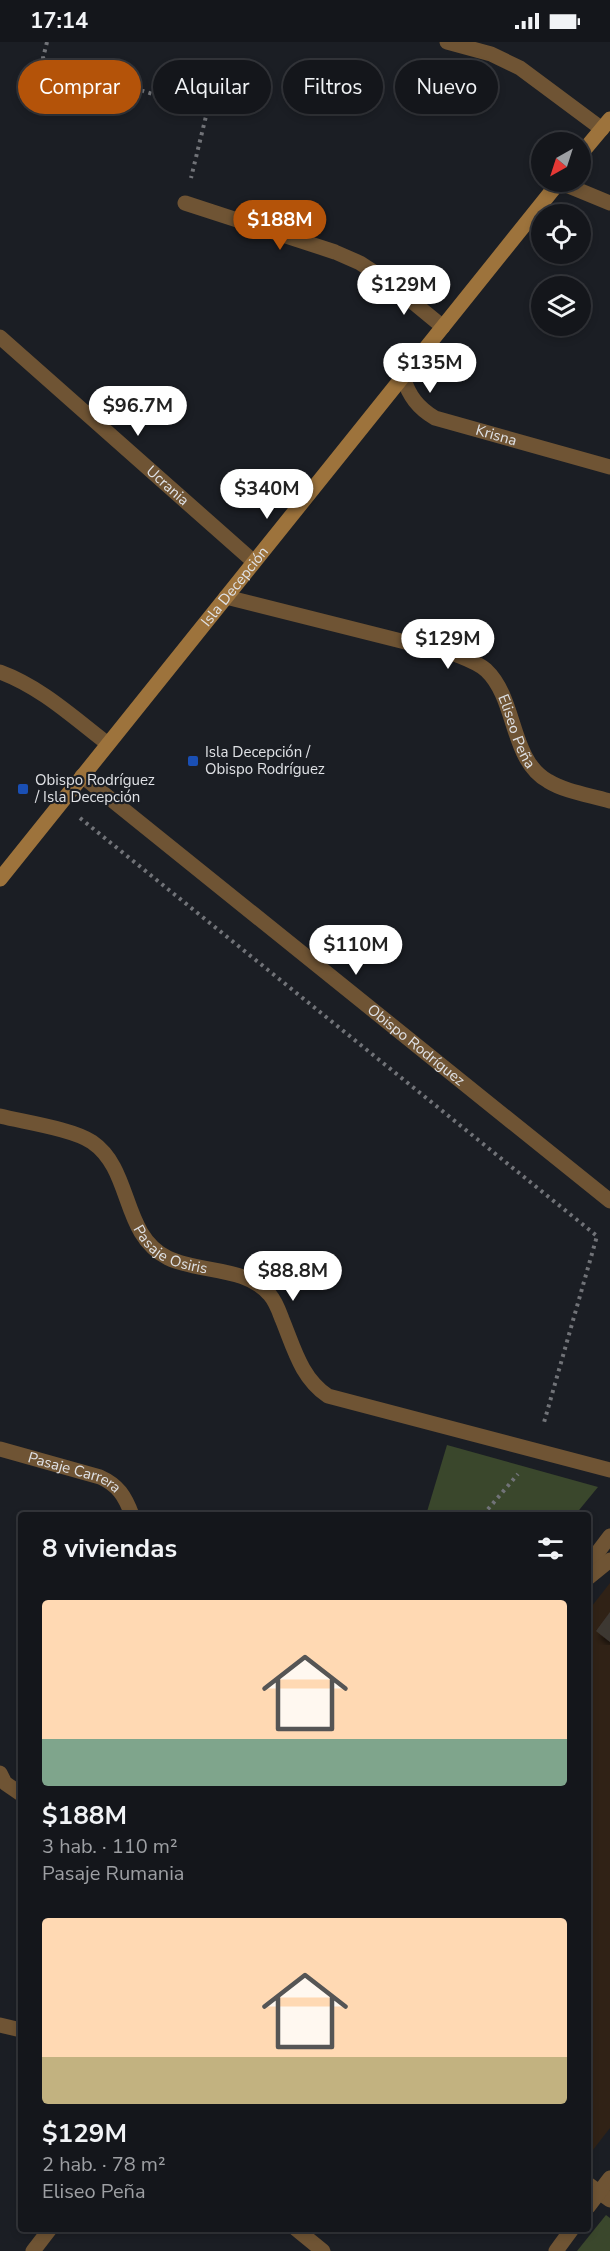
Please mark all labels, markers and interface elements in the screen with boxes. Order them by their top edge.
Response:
text: 17:14 [30,6,88,36]
chip: Comprar [18,60,141,114]
chip: Alquilar [153,60,271,114]
chip: Filtros [283,60,383,114]
chip: Nuevo [395,60,498,114]
north arrow [531,132,591,192]
map controls [531,132,591,336]
pin: $188M [238,200,322,251]
button: locate [531,204,591,264]
text: $188M [247,206,313,233]
pin: $129M [362,265,446,316]
text: $129M [371,271,437,298]
button: layers [531,276,591,336]
pin: $135M [388,343,472,394]
text: $135M [397,349,463,376]
pin: $96.7M [89,386,187,437]
text: $96.7M [103,392,173,419]
street label: Krisna [473,420,519,450]
street label: Ucrania [142,461,193,510]
pin: $340M [225,469,309,520]
text: $340M [234,475,300,502]
street label: Isla Decepción [196,542,273,631]
pin: $129M [406,619,490,670]
text: $129M [415,625,481,652]
street label: Eliseo Peña [493,691,540,772]
place label: Isla Decepción / Obispo Rodríguez [205,742,325,779]
marker: Isla Decepción / Obispo Rodríguez [186,754,200,768]
place label: Obispo Rodríguez / Isla Decepción [34,770,155,807]
marker: Obispo Rodríguez / Isla Decepción [16,782,30,796]
pin: $110M [314,925,398,976]
text: $110M [323,931,389,958]
street label: Obispo Rodríguez [363,1000,469,1090]
street label: Pasaje Osiris [129,1221,209,1278]
pin: $88.8M [244,1251,342,1302]
text: $88.8M [258,1257,328,1284]
street label: Pasaje Carrera [26,1447,126,1497]
text: 8 viviendas [42,1531,177,1566]
icon: filters [534,1532,567,1565]
icon: home [251,1639,359,1747]
text: $188M [42,1798,127,1833]
text: 3 hab. · 110 m² [42,1833,178,1860]
text: Pasaje Rumania [42,1860,184,1887]
icon: home [251,1957,359,2065]
text: $129M [42,2116,127,2151]
text: 2 hab. · 78 m² [42,2151,166,2178]
text: Eliseo Peña [42,2178,146,2205]

